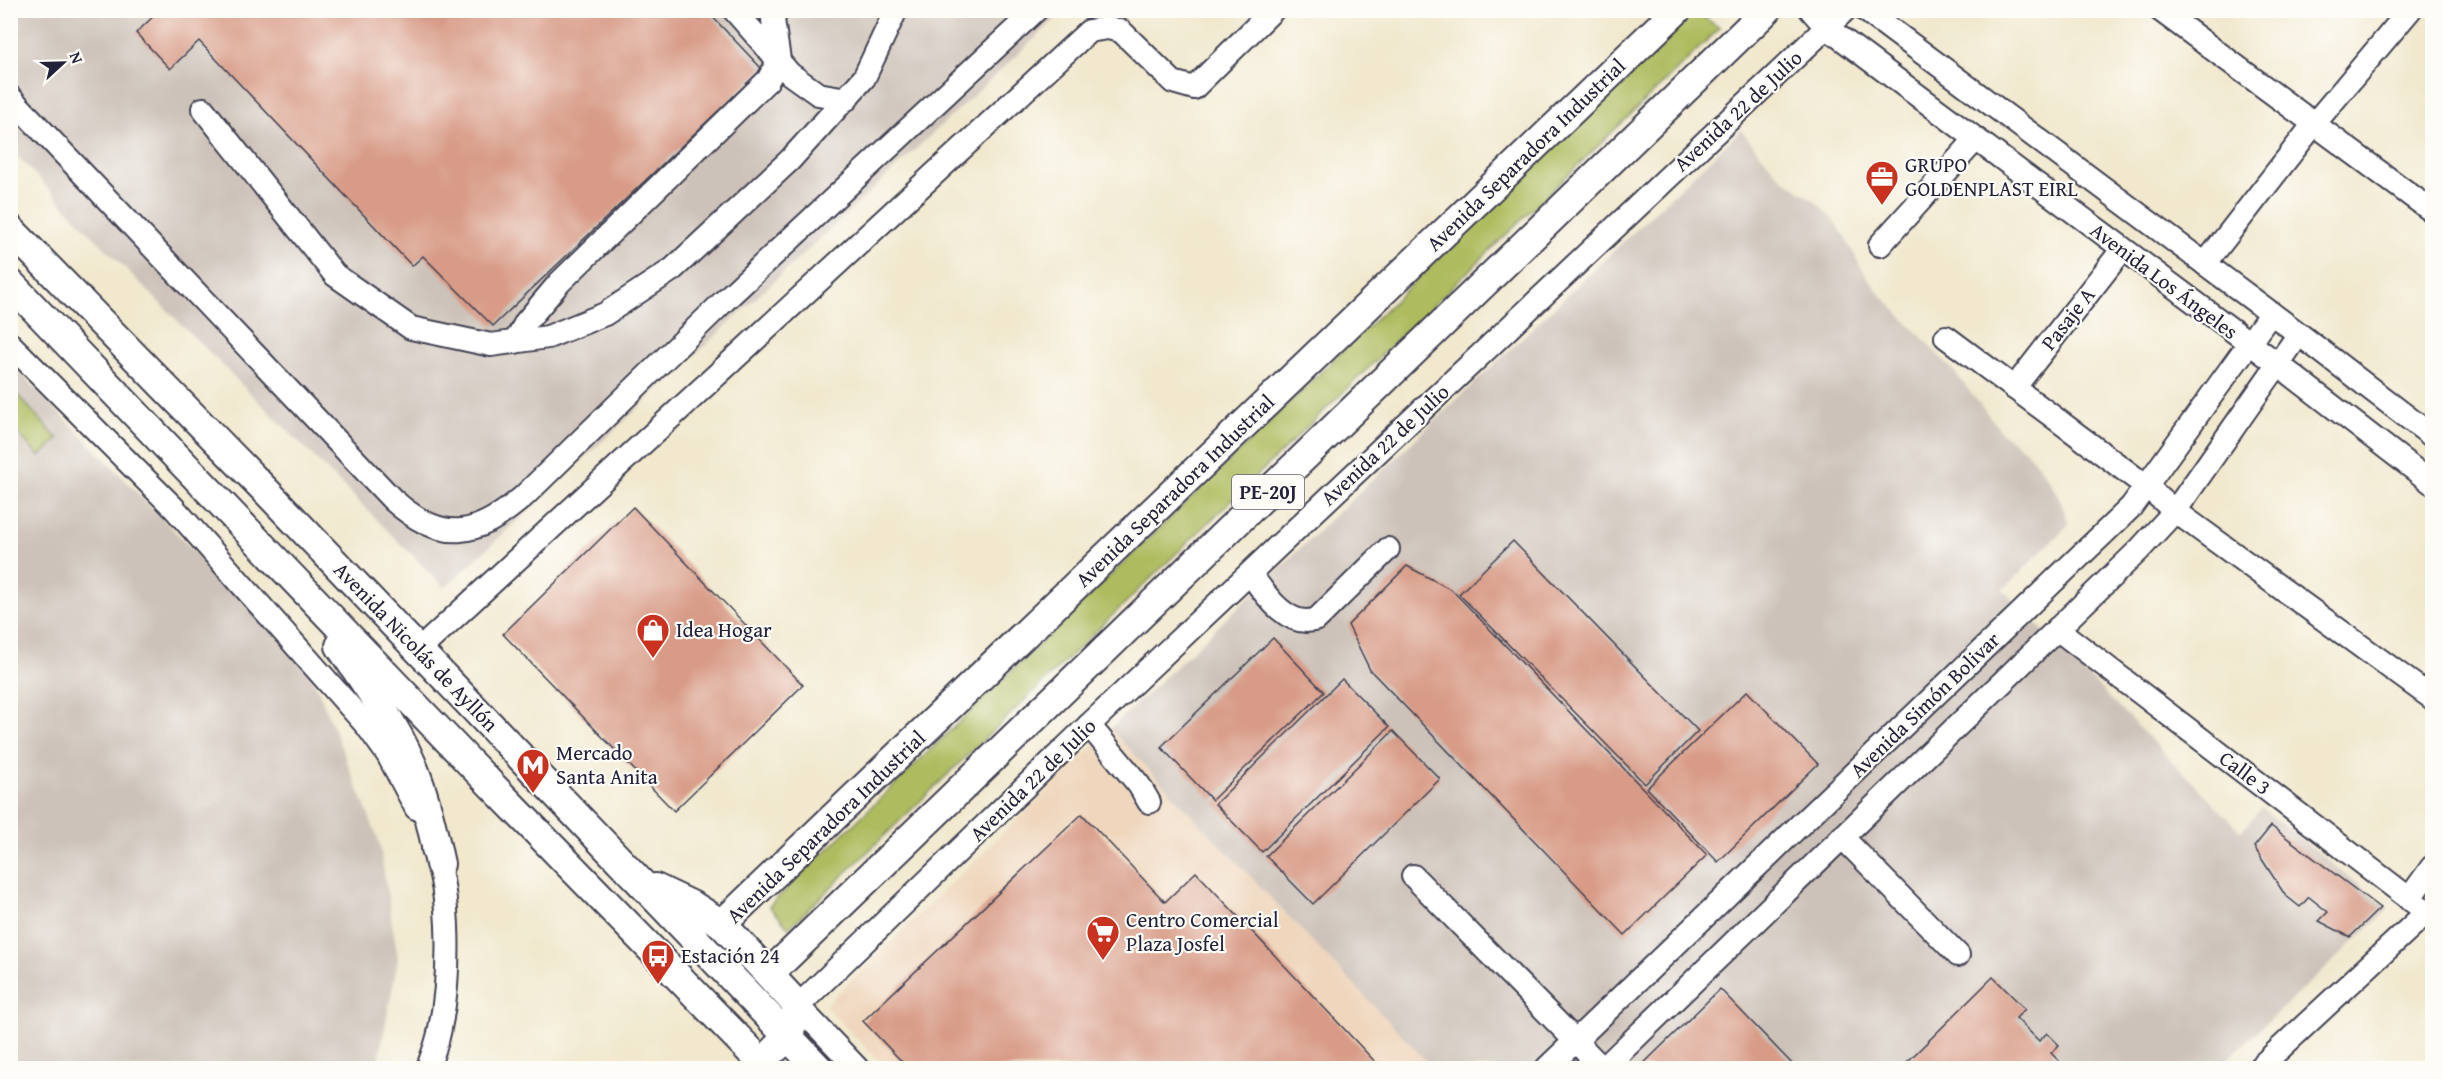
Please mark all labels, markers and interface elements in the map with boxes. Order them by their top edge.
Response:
north arrow [33,33,93,93]
street label: Avenida 22 de Julio [1666,43,1809,179]
text: N [64,48,90,67]
street label: Avenida Separadora Industrial [1419,51,1632,258]
place label: GRUPO GOLDENPLAST EIRL [1905,149,2078,204]
office icon: GRUPO GOLDENPLAST EIRL [1864,159,1900,206]
street label: Avenida Los Ángeles [2084,215,2245,346]
street label: Pasaje A [2033,280,2102,357]
street label: Avenida 22 de Julio [1313,377,1456,513]
street label: Avenida Separadora Industrial [1068,387,1281,594]
road number: PE-20J [1232,475,1304,509]
street label: Avenida Nicolás de Ayllón [327,555,506,739]
shop icon: Idea Hogar [635,612,671,659]
place label: Idea Hogar [676,614,772,645]
street label: Avenida Simón Bolivar [1843,624,2007,785]
street label: Avenida 22 de Julio [962,711,1103,848]
street label: Avenida Separadora Industrial [719,723,932,930]
place label: Mercado Santa Anita [556,737,658,792]
street label: Calle 3 [2213,743,2278,802]
metro station icon: Mercado Santa Anita [515,747,551,794]
place label: Centro Comercial Plaza Josfel [1126,904,1279,959]
supermarket icon: Centro Comercial Plaza Josfel [1085,914,1121,961]
bus stop icon: Estación 24 [640,938,676,985]
place label: Estación 24 [681,940,780,971]

